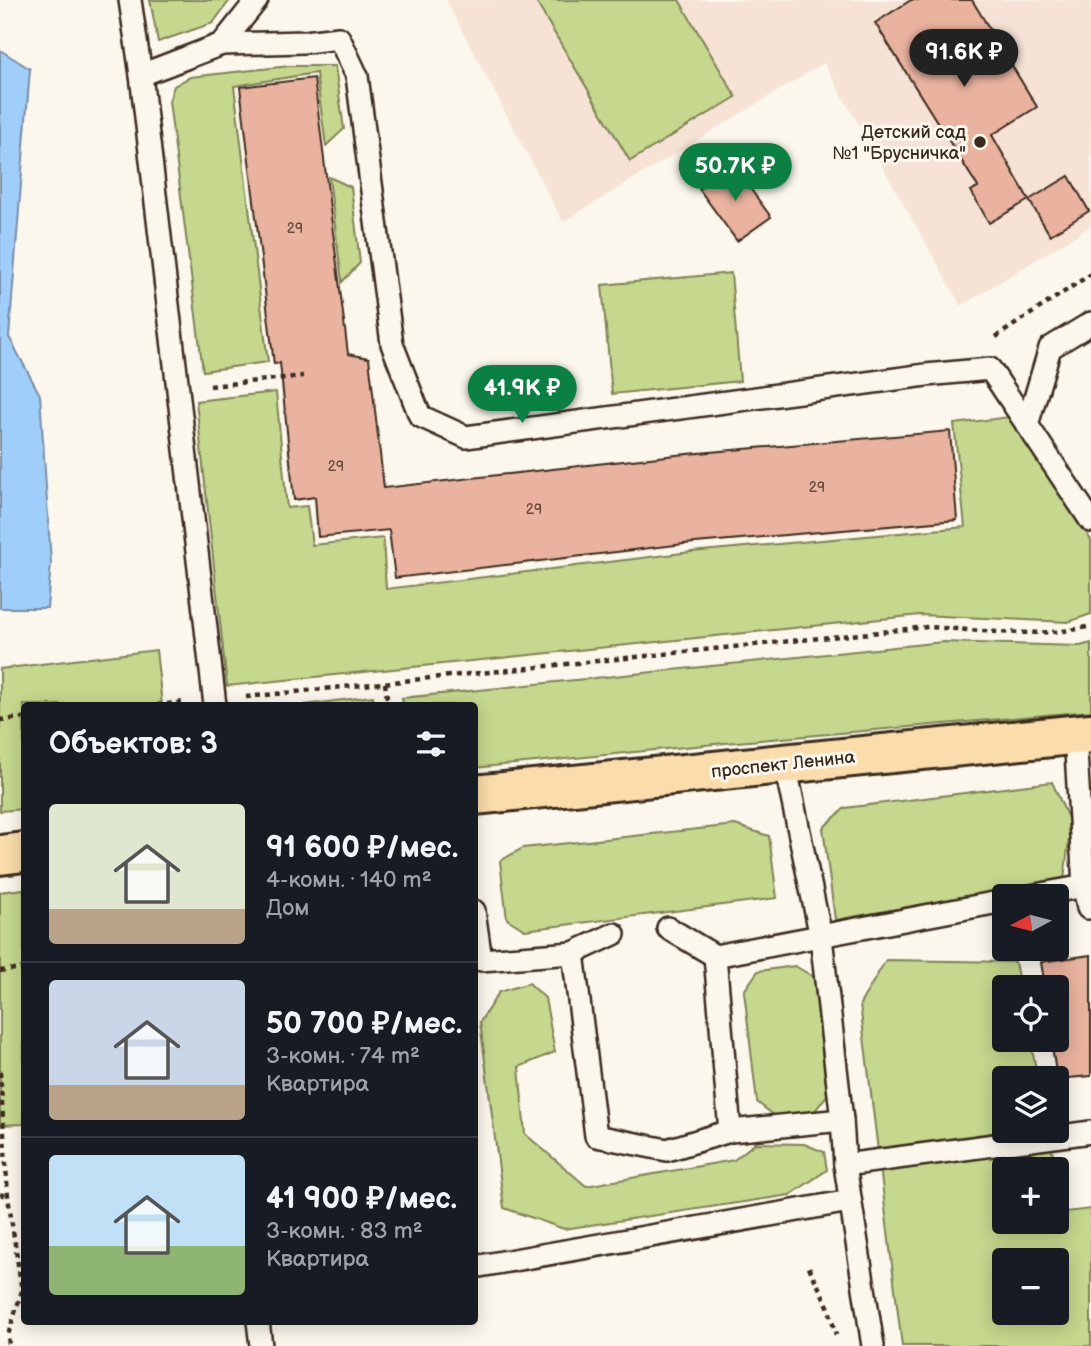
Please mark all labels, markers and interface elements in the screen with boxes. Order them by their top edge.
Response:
pin: 91.6K ₽ [899,29,1029,89]
text: 91.6K ₽ [925,38,1003,66]
place label: Детский сад №1 "Брусничка" [832,122,966,164]
marker: Детский сад №1 "Брусничка" [972,134,988,150]
pin: 50.7K ₽ [670,144,800,203]
text: 50.7K ₽ [695,152,775,180]
house number: 29 [287,220,303,237]
pin: 41.9K ₽ [457,366,587,425]
text: 41.9K ₽ [484,374,560,402]
house number: 29 [328,458,344,475]
house number: 29 [809,479,825,496]
house number: 29 [526,501,542,518]
icon: filters [412,725,450,763]
text: Объектов: 3 [49,726,218,762]
street label: проспект Ленина [710,746,856,782]
text: 91 600 ₽/мес. [266,830,458,866]
icon: home [105,832,189,916]
text: 4-комн. · 140 m² [266,866,432,894]
north arrow [992,884,1069,961]
map controls [992,884,1069,1325]
text: Дом [266,894,309,922]
button: locate [992,975,1069,1052]
text: 50 700 ₽/мес. [266,1006,462,1042]
icon: home [105,1008,189,1092]
text: 3-комн. · 74 m² [266,1042,420,1070]
button: layers [992,1066,1069,1143]
text: Квартира [266,1070,369,1098]
button: + [992,1157,1069,1234]
text: 41 900 ₽/мес. [266,1181,457,1217]
icon: home [105,1183,189,1267]
text: 3-комн. · 83 m² [266,1217,423,1245]
text: Квартира [266,1245,369,1273]
button: − [992,1248,1069,1325]

